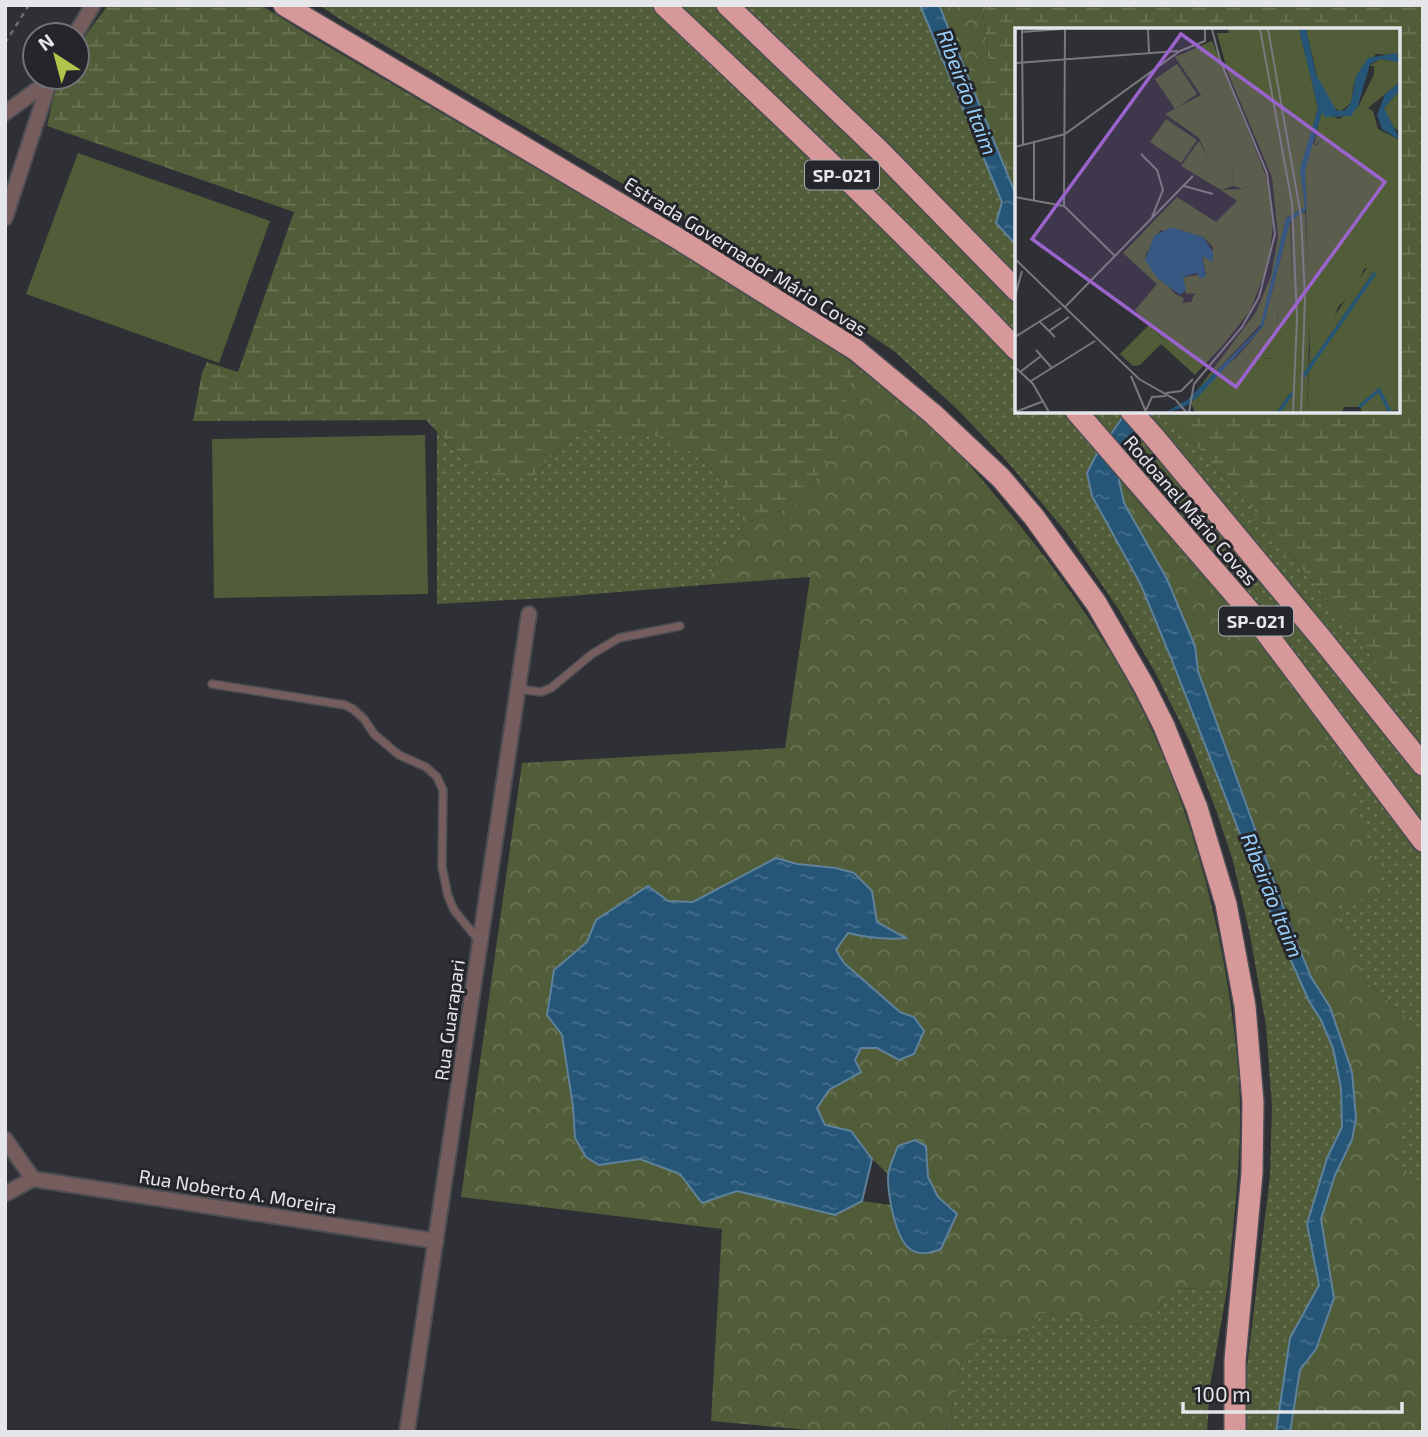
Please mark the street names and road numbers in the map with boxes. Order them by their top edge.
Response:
road number: SP-021 [805,160,879,190]
street label: Estrada Governador Mário Covas [620,171,872,341]
street label: Rodoanel Mário Covas [1120,430,1262,590]
road number: SP-021 [1219,606,1293,636]
street label: Rua Guarapari [429,958,469,1082]
street label: Rua Noberto A. Moreira [137,1164,339,1218]

